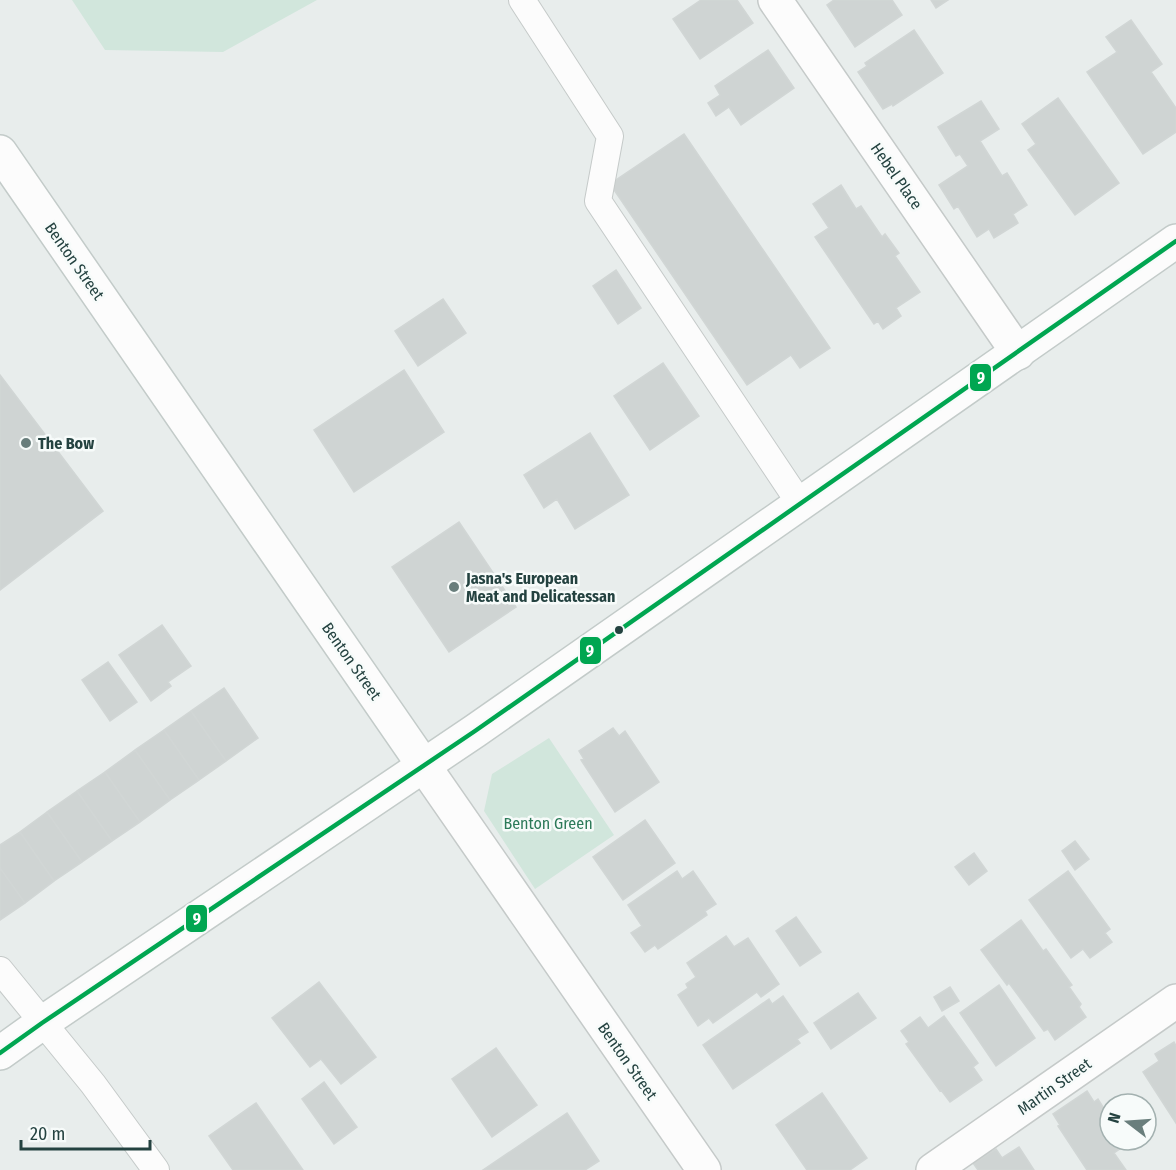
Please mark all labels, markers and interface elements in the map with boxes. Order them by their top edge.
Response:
street label: Hebel Place [867,139,926,213]
street label: Benton Street [41,219,109,304]
line badge: 9 [969,363,992,392]
text: 9 [977,368,985,387]
place label: The Bow [38,434,94,453]
marker: The Bow [19,436,33,450]
place label: Jasna's European Meat and Delicatessan [465,569,615,606]
marker: Jasna's European Meat and Delicatessan [447,580,461,594]
street label: Benton Street [318,619,386,704]
unlabelled marker [613,624,625,636]
line badge: 9 [579,636,602,665]
text: 9 [586,641,594,660]
park label: Benton Green [503,814,593,833]
line badge: 9 [185,904,208,933]
text: 9 [193,909,201,928]
street label: Benton Street [594,1019,662,1104]
street label: Martin Street [1014,1054,1095,1119]
north arrow [1098,1092,1158,1152]
text: N [1104,1110,1125,1125]
scale bar [21,1113,150,1151]
text: 20 m [30,1123,65,1145]

